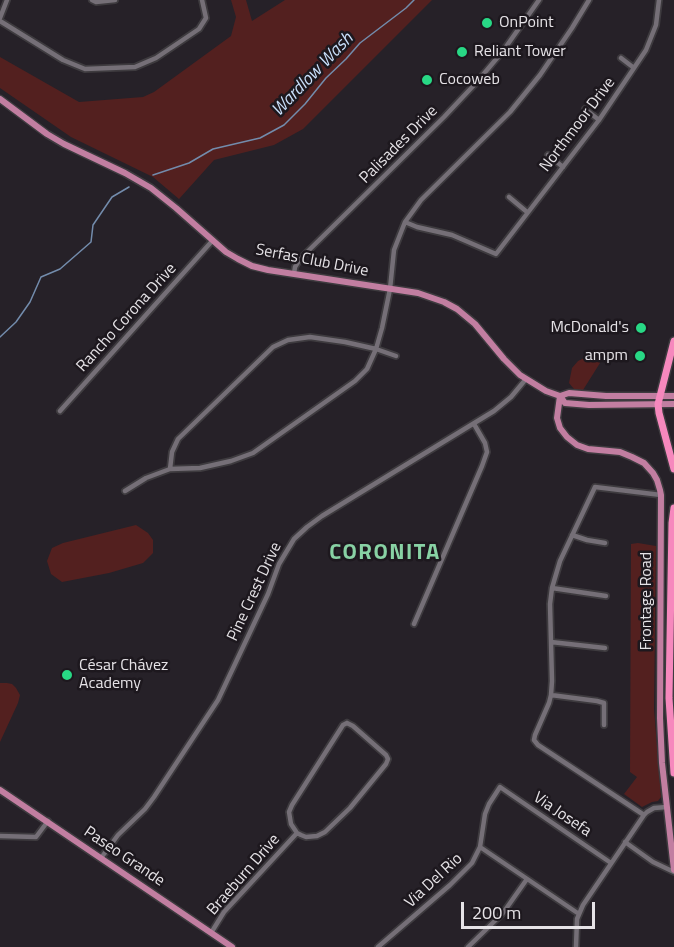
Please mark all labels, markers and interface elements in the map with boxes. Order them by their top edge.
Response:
place label: OnPoint [499,13,554,33]
marker: OnPoint [480,16,494,30]
water label: Wardlow Wash [268,29,358,121]
place label: Reliant Tower [474,42,566,62]
marker: Reliant Tower [455,45,469,59]
place label: Cocoweb [439,70,500,90]
marker: Cocoweb [420,73,434,87]
street label: Northmoor Drive [536,74,620,176]
street label: Palisades Drive [356,102,442,188]
street label: Serfas Club Drive [254,241,370,281]
street label: Rancho Corona Drive [73,260,181,376]
place label: McDonald's [550,318,629,338]
marker: McDonald's [634,321,648,335]
place label: ampm [585,346,628,366]
marker: ampm [633,349,647,363]
street label: Pine Crest Drive [224,540,286,644]
district label: CORONITA [329,541,441,567]
street label: Frontage Road [637,552,657,650]
place label: César Chávez Academy [79,656,168,694]
marker: César Chávez Academy [60,668,74,682]
street label: Via Josefa [529,789,595,841]
street label: Paseo Grande [80,823,168,891]
street label: Braeburn Drive [204,831,284,919]
street label: Via Del Rio [401,850,467,912]
scale bar [464,890,598,928]
text: 200 m [472,899,521,926]

